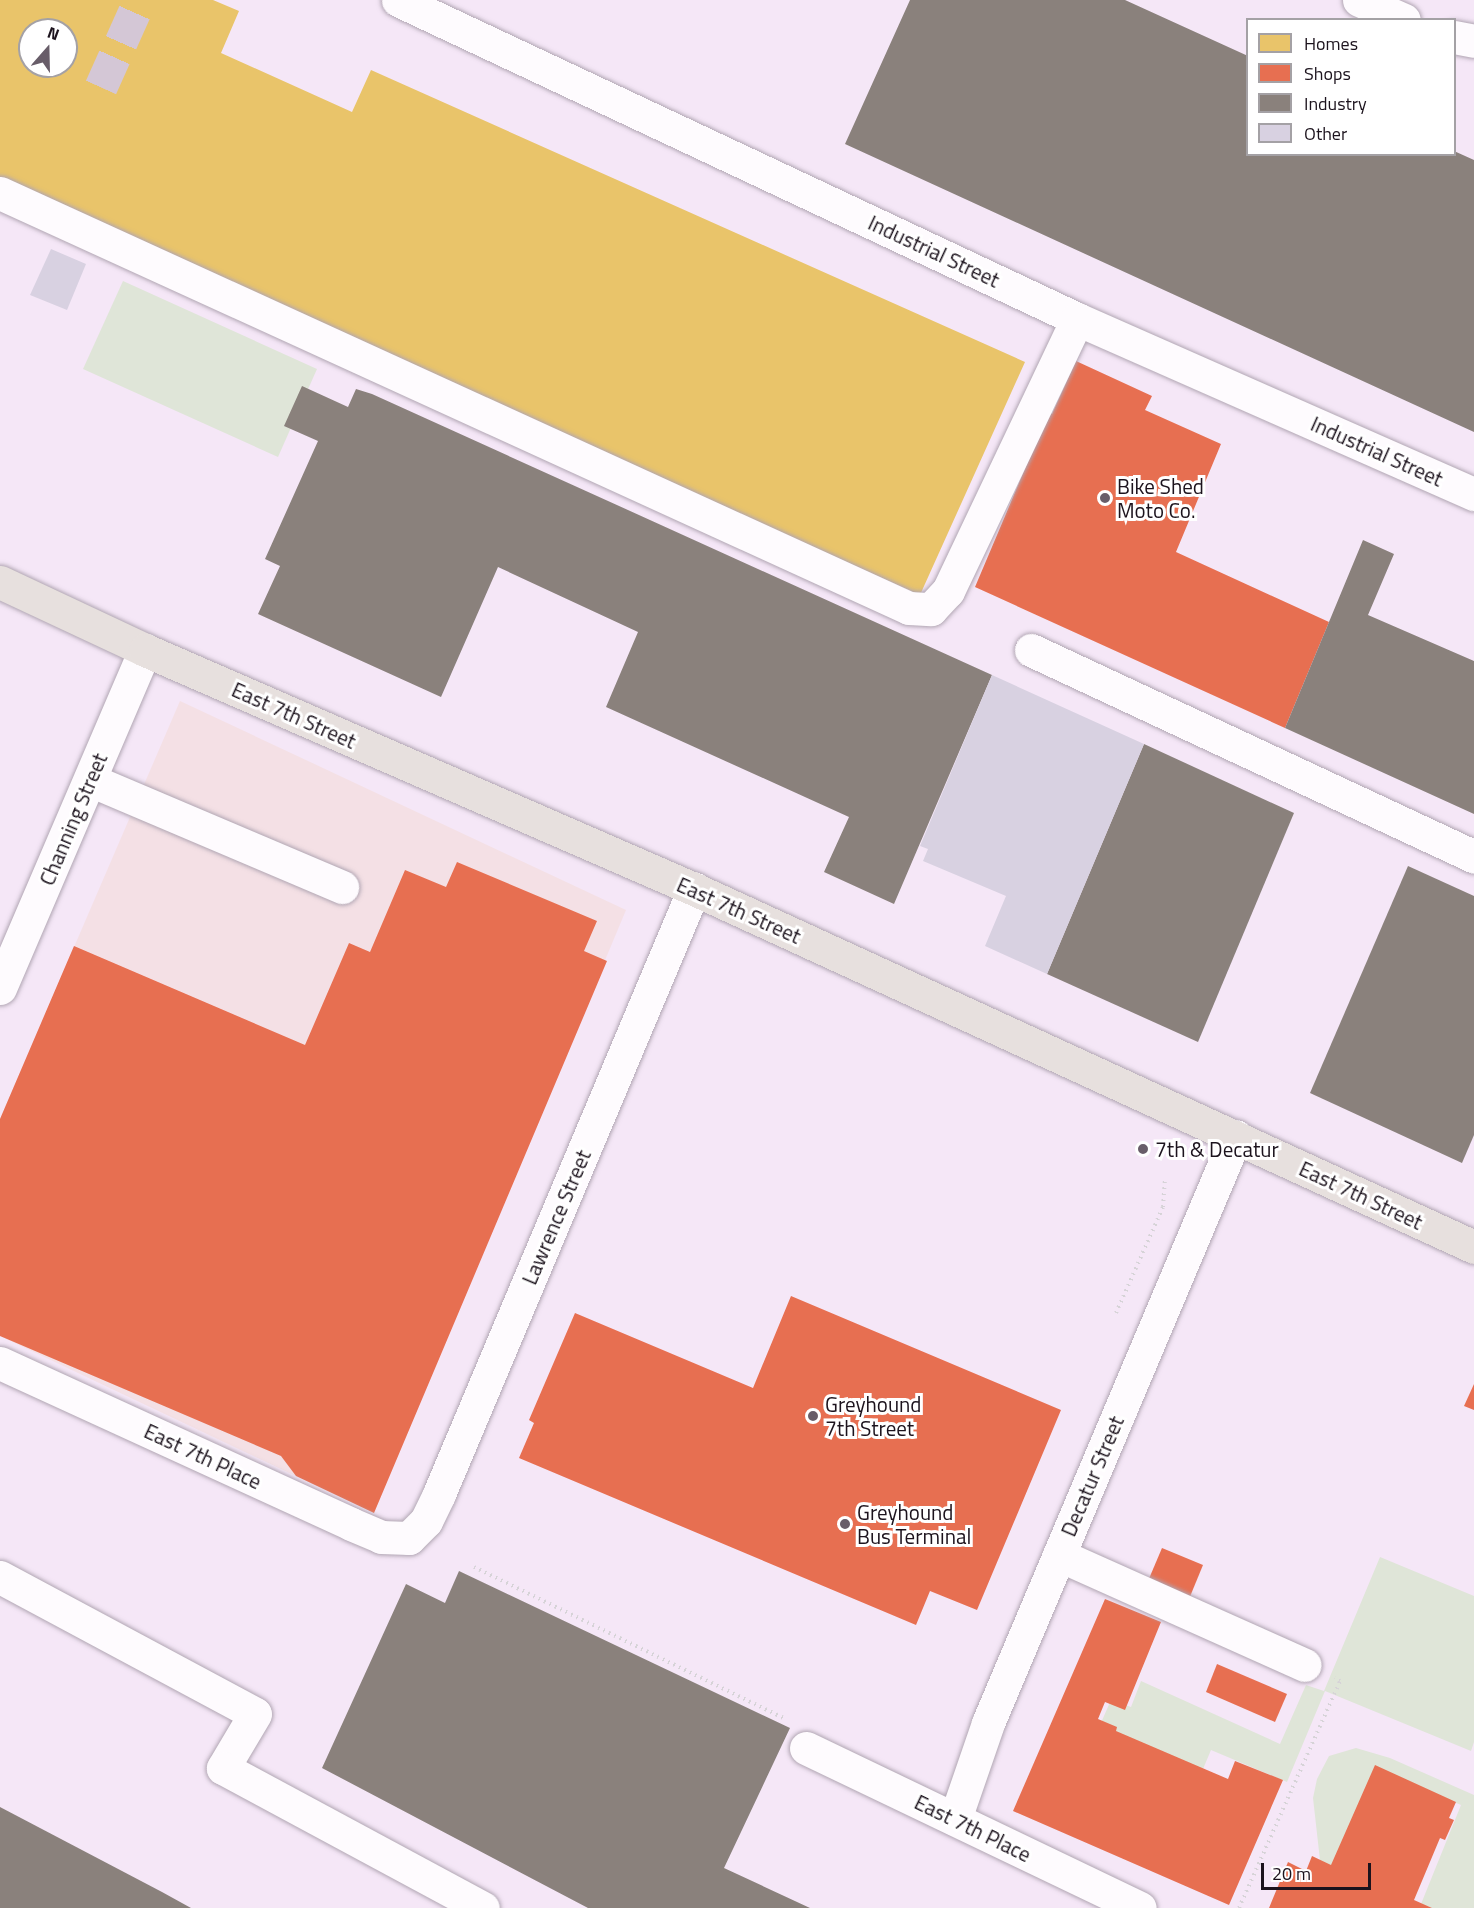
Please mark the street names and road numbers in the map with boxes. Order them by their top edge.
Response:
street label: Industrial Street [864,210,1004,292]
street label: Industrial Street [1307,411,1447,491]
street label: East 7th Street [228,676,360,754]
street label: Channing Street [34,749,112,889]
street label: East 7th Street [673,871,805,949]
street label: Lawrence Street [516,1146,596,1288]
street label: East 7th Street [1295,1155,1427,1235]
street label: Decatur Street [1055,1412,1129,1540]
street label: East 7th Place [140,1418,266,1494]
street label: East 7th Place [911,1789,1035,1867]

